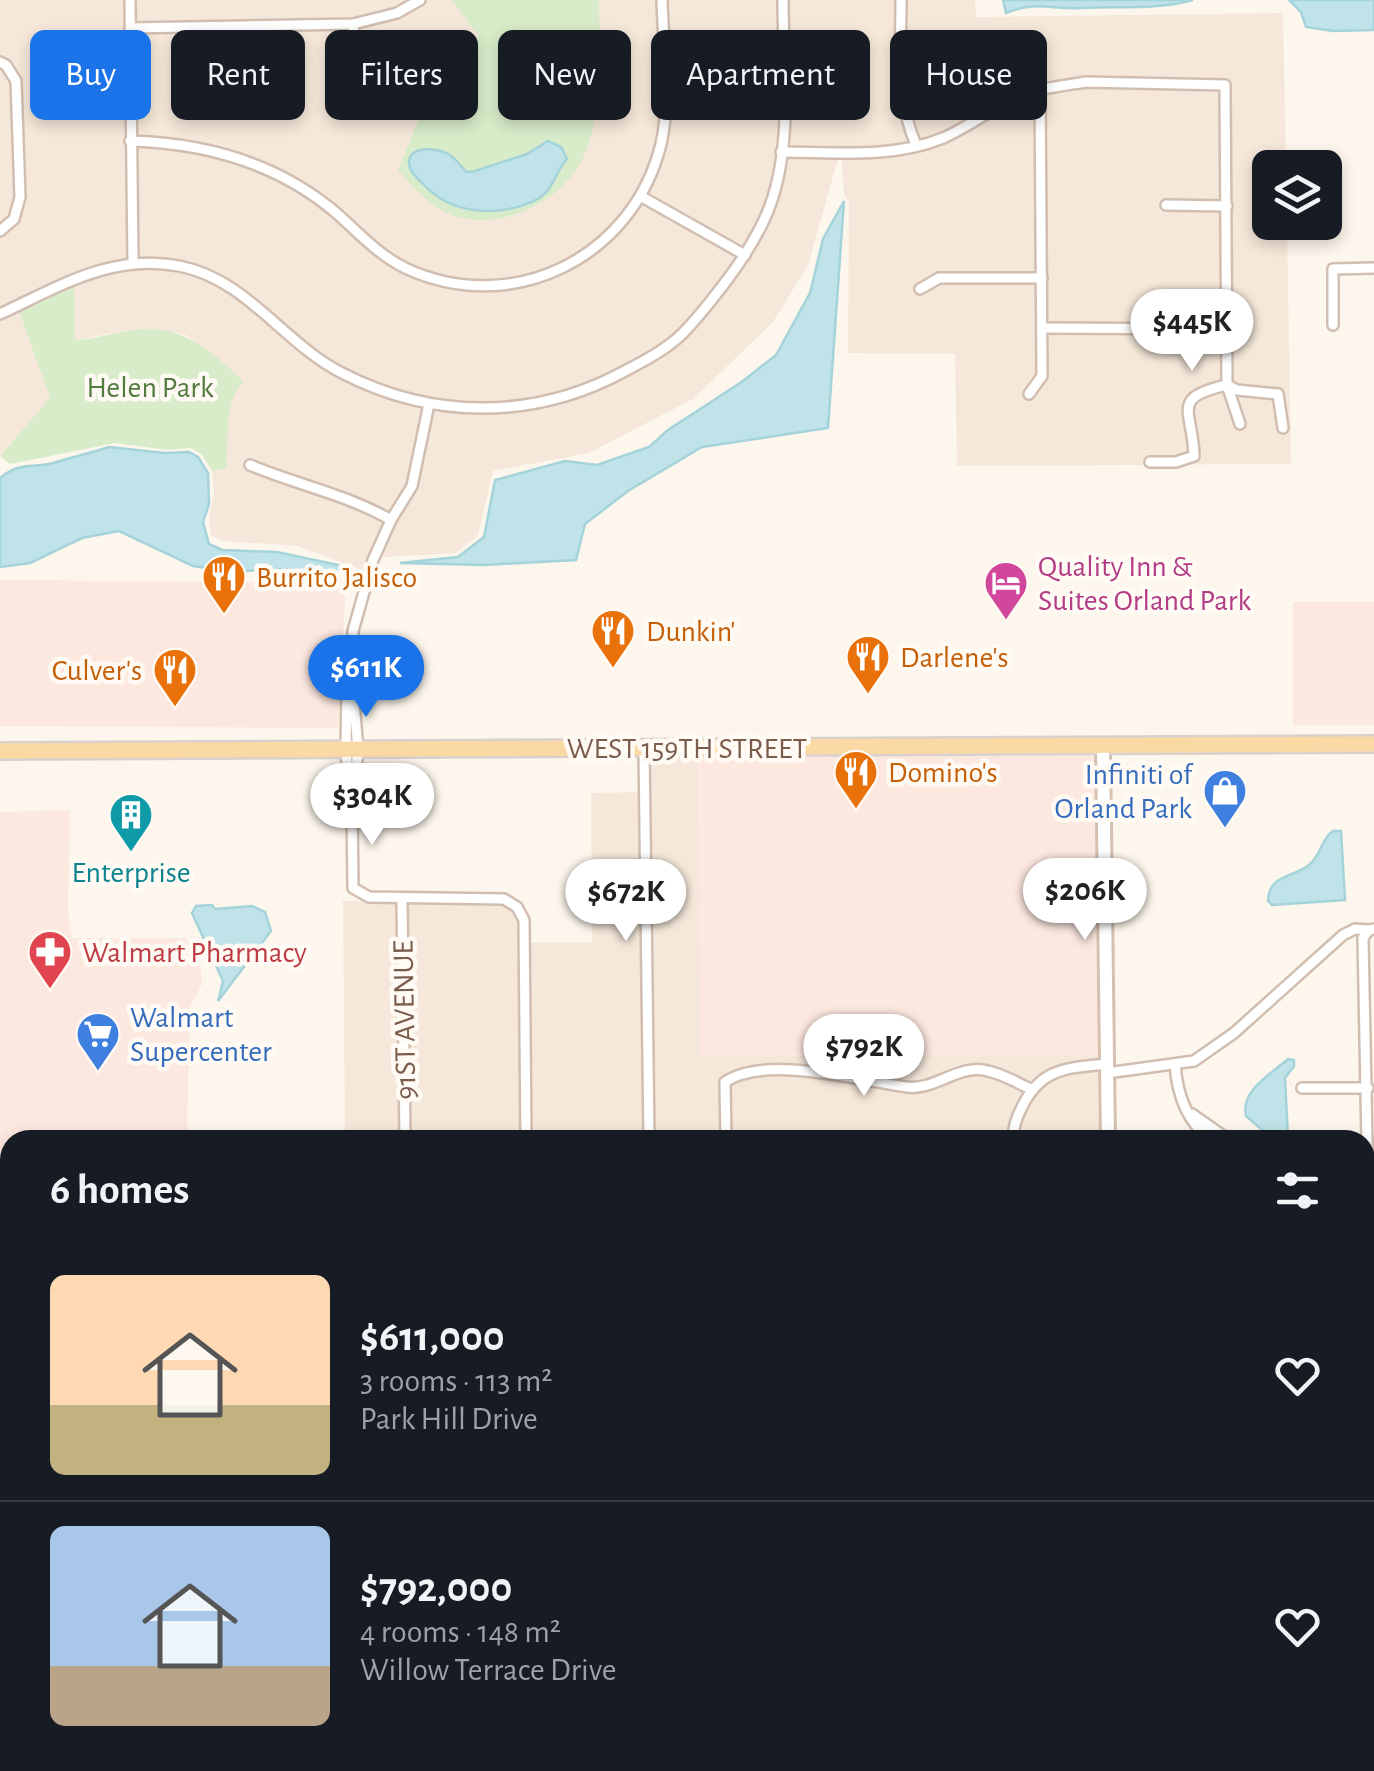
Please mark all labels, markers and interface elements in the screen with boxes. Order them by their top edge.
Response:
chip: Buy [30,30,151,120]
chip: Rent [171,30,305,120]
chip: Filters [325,30,478,120]
chip: New [498,30,631,120]
chip: Apartment [651,30,870,120]
chip: House [890,30,1047,120]
map controls [1252,150,1342,240]
button: layers [1252,150,1342,240]
pin: $445K [1122,289,1262,374]
text: $445K [1152,305,1232,337]
park label: Helen Park [86,373,214,403]
place label: Quality Inn & Suites Orland Park [1038,552,1252,616]
restaurant icon: Burrito Jalisco [201,554,247,615]
hotel icon: Quality Inn & Suites Orland Park [983,560,1029,621]
place label: Burrito Jalisco [256,563,417,593]
restaurant icon: Dunkin' [590,608,636,669]
place label: Dunkin' [646,617,735,647]
restaurant icon: Darlene's [845,634,891,695]
pin: $611K [296,635,436,720]
place label: Darlene's [900,643,1009,673]
restaurant icon: Culver's [152,647,198,708]
text: $611K [330,651,402,683]
place label: Culver's [52,656,142,686]
street label: WEST 159TH STREET [567,734,807,764]
restaurant icon: Domino's [833,749,879,810]
place label: Domino's [888,758,998,788]
place label: Infiniti of Orland Park [1055,760,1194,824]
pin: $304K [302,763,442,848]
shop icon: Infiniti of Orland Park [1202,768,1248,829]
text: $304K [332,779,412,811]
building icon: Enterprise [108,792,154,853]
place label: Enterprise [71,858,191,888]
pin: $206K [1015,858,1155,943]
pin: $672K [556,859,696,944]
text: $206K [1045,874,1125,906]
text: $672K [587,875,665,907]
pharmacy icon: Walmart Pharmacy [27,929,73,990]
place label: Walmart Pharmacy [82,938,307,968]
street label: 91ST AVENUE [389,940,421,1100]
place label: Walmart Supercenter [130,1003,272,1067]
supermarket icon: Walmart Supercenter [75,1011,121,1072]
pin: $792K [794,1014,934,1099]
text: $792K [825,1030,903,1062]
icon: filters [1270,1163,1325,1218]
text: 6 homes [50,1169,189,1211]
icon: home [130,1315,250,1435]
text: $611,000 [360,1316,505,1358]
icon: heart [1270,1348,1325,1403]
text: 3 rooms · 113 m² [360,1365,552,1397]
text: Park Hill Drive [360,1403,538,1435]
icon: home [130,1566,250,1686]
text: $792,000 [360,1567,512,1609]
icon: heart [1270,1599,1325,1654]
text: 4 rooms · 148 m² [360,1616,561,1648]
text: Willow Terrace Drive [360,1654,617,1686]

